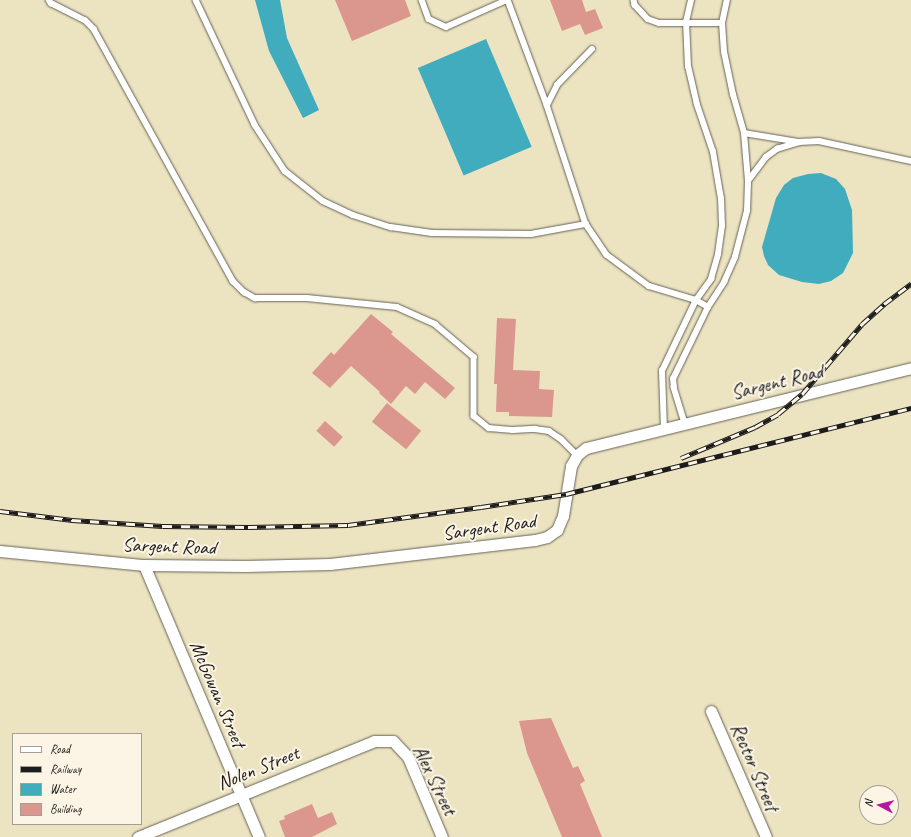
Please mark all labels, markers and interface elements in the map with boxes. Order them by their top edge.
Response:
street label: Sargent Road [729,359,825,405]
street label: Sargent Road [441,509,537,545]
street label: Sargent Road [122,532,216,560]
street label: McGowan Street [185,637,251,751]
street label: Rector Street [726,719,784,815]
legend [12,733,142,825]
text: Road [50,741,70,757]
street label: Nolen Street [213,741,303,795]
street label: Alex Street [408,741,462,819]
text: Railway [50,761,81,777]
text: Water [50,781,76,797]
north arrow [859,785,899,825]
text: N [861,799,875,808]
text: Building [50,801,82,817]

